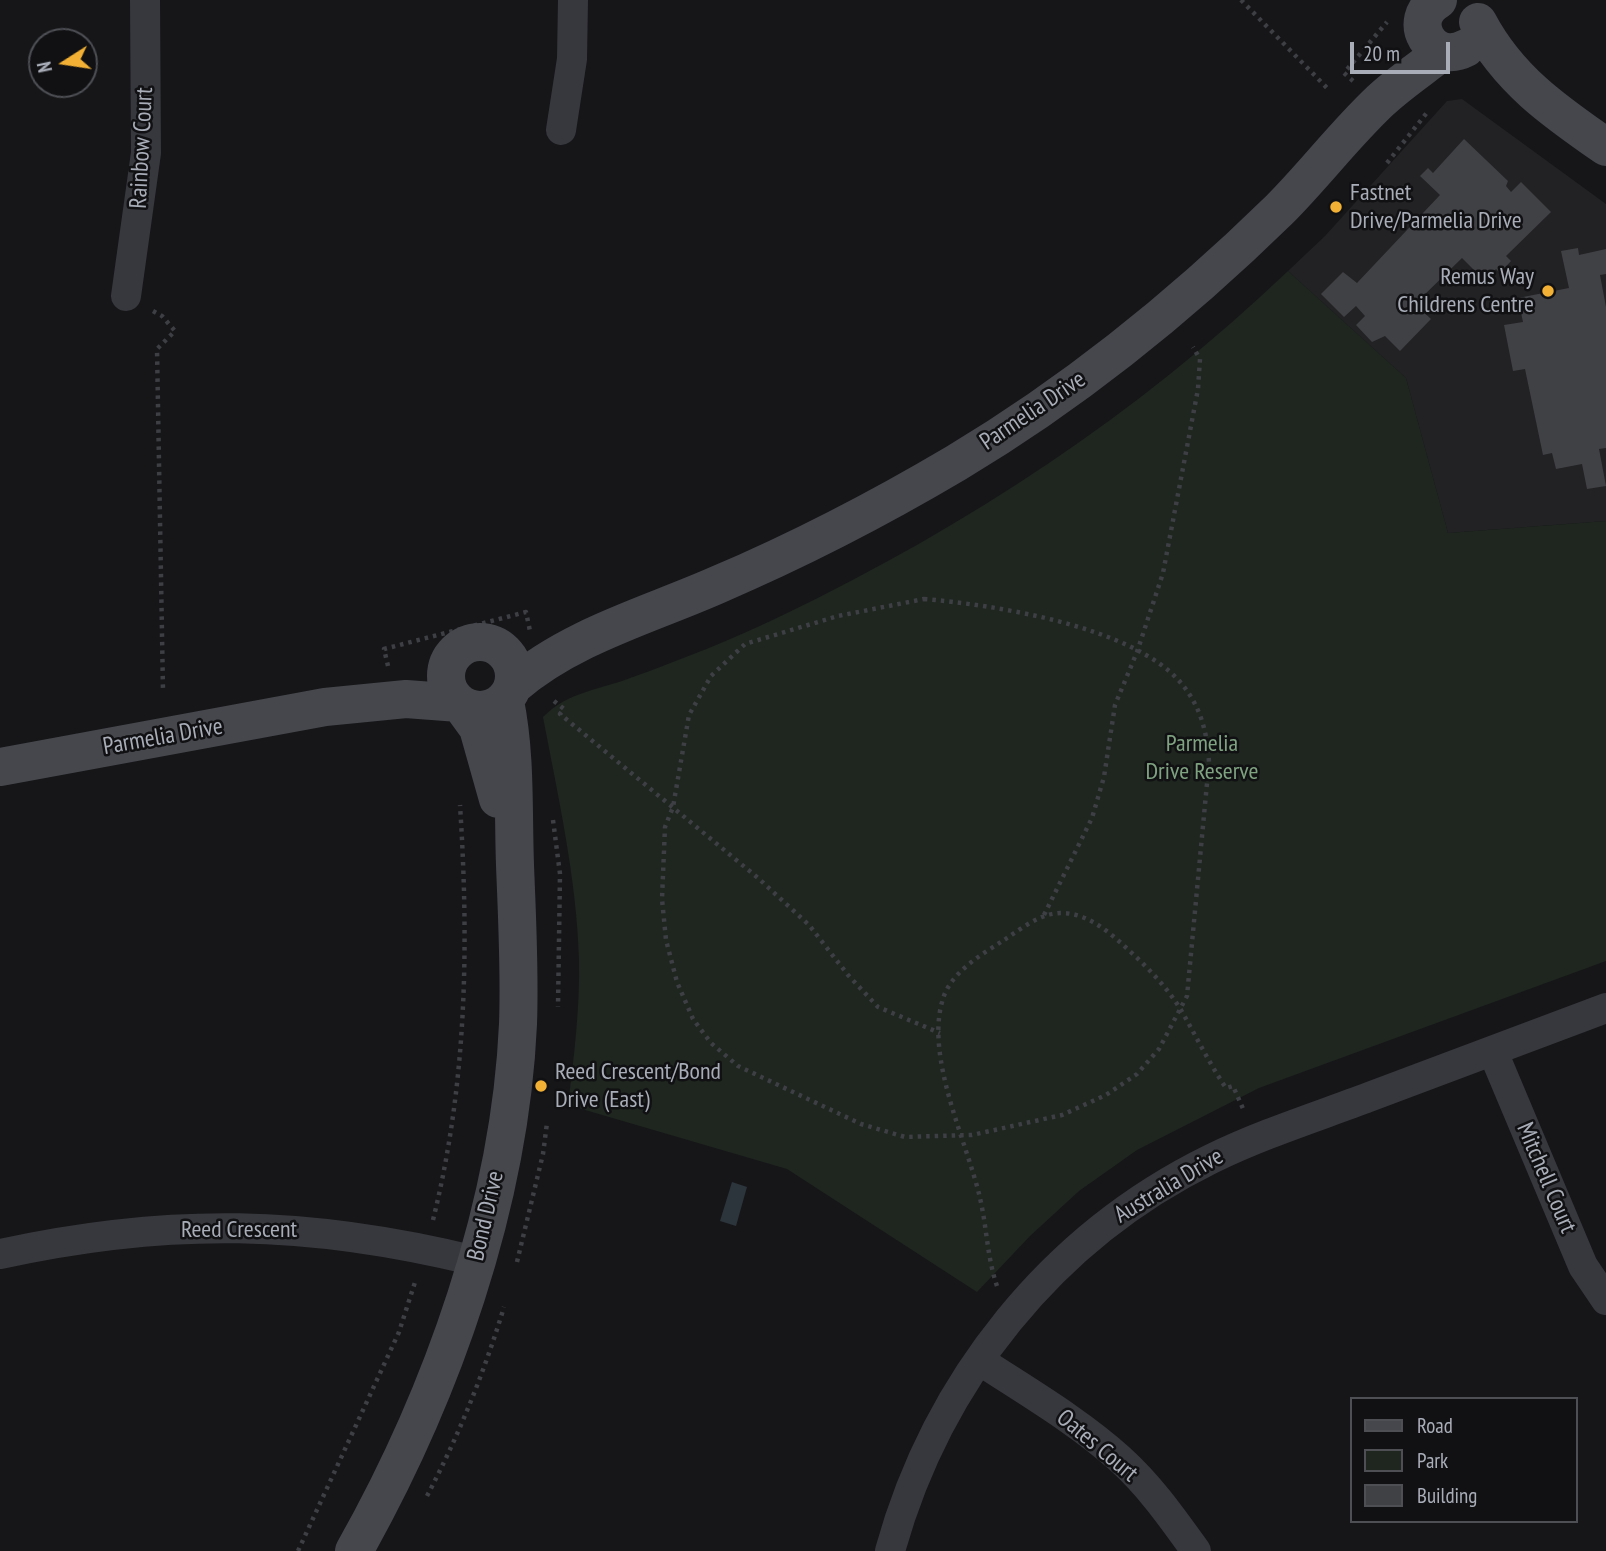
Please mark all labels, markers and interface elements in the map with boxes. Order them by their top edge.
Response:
north arrow [28,28,98,98]
scale bar [1354,28,1454,72]
text: 20 m [1363,40,1400,67]
text: N [32,59,57,74]
street label: Rainbow Court [124,87,160,209]
place label: Fastnet Drive/Parmelia Drive [1350,179,1522,235]
marker: Fastnet Drive/Parmelia Drive [1328,199,1344,215]
place label: Remus Way Childrens Centre [1397,263,1534,319]
marker: Remus Way Childrens Centre [1540,283,1556,299]
street label: Parmelia Drive [975,365,1091,457]
street label: Parmelia Drive [101,712,225,762]
park label: Parmelia Drive Reserve [1145,730,1259,786]
place label: Reed Crescent/Bond Drive (East) [555,1058,721,1114]
marker: Reed Crescent/Bond Drive (East) [533,1078,549,1094]
street label: Mitchell Court [1510,1119,1582,1237]
street label: Australia Drive [1109,1142,1229,1230]
street label: Bond Drive [462,1168,510,1264]
street label: Reed Crescent [181,1216,297,1244]
legend [1350,1397,1578,1523]
street label: Oates Court [1051,1404,1143,1488]
text: Road [1417,1412,1453,1439]
text: Park [1417,1447,1448,1474]
text: Building [1417,1482,1477,1509]

